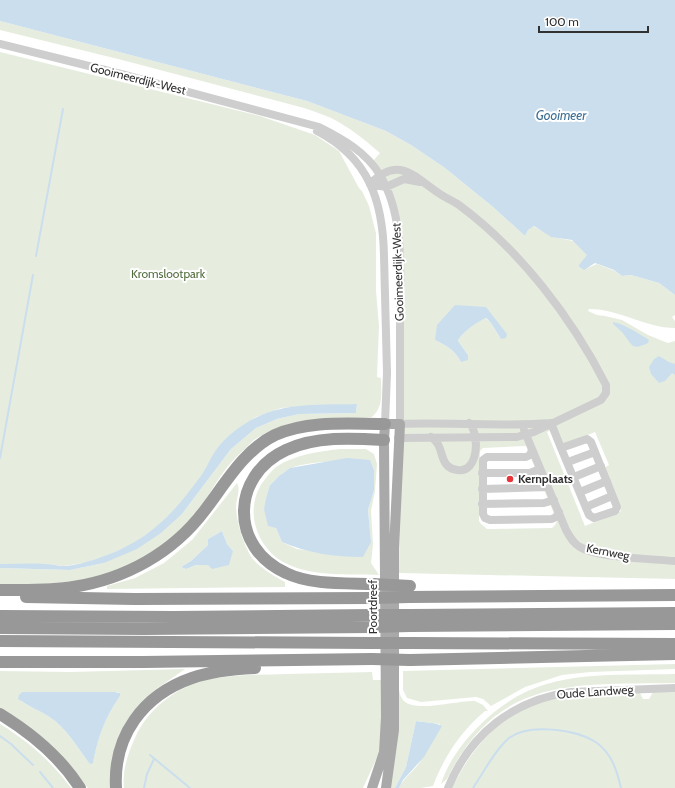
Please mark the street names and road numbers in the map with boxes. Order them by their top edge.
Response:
street label: Gooimeerdijk-West [89,59,188,98]
street label: Gooimeerdijk-West [388,223,407,321]
street label: Kernweg [585,540,632,563]
street label: Poortdreef [365,580,380,634]
street label: Oude Landweg [556,681,635,702]

